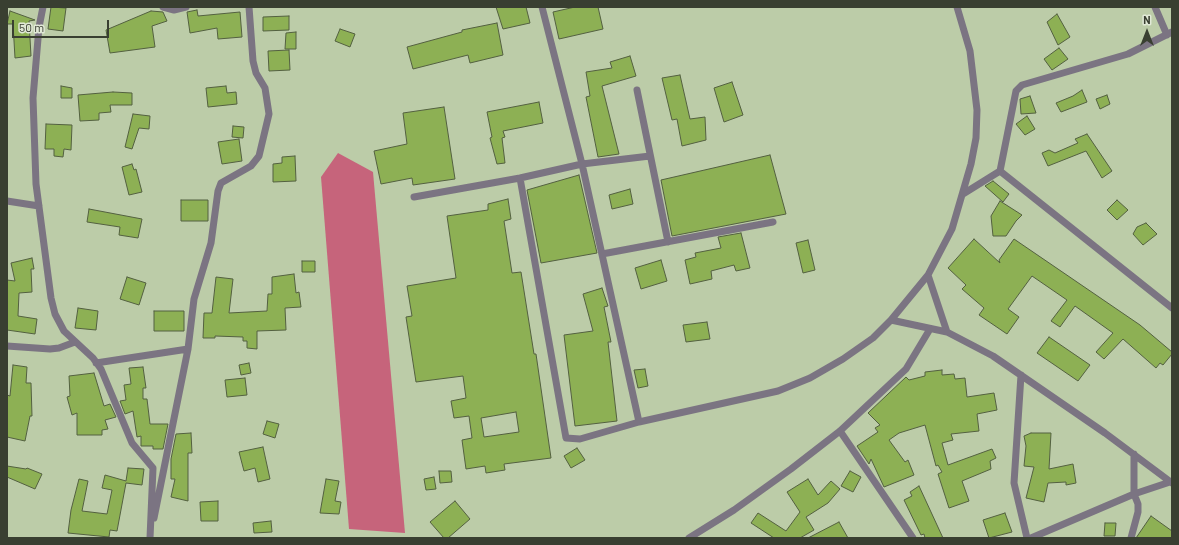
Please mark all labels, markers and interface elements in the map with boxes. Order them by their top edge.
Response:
scale bar [14,12,111,38]
north arrow [1127,12,1167,52]
text: N [1143,13,1151,26]
text: 50 m [19,20,44,34]

